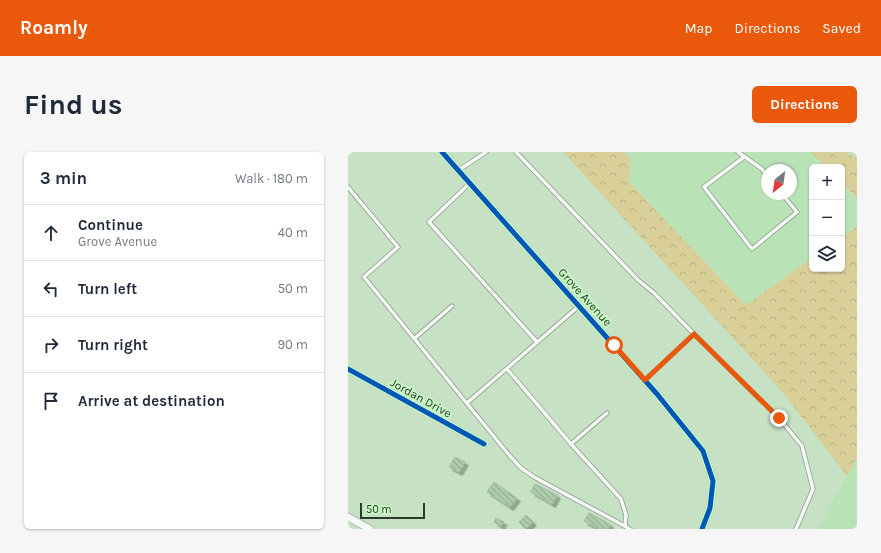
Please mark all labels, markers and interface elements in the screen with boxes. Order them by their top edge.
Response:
text: Roamly [20,17,87,39]
text: Map [685,20,713,37]
text: Directions [735,20,800,37]
text: Saved [822,20,861,37]
button: Directions [752,86,857,123]
text: Find us [24,88,123,121]
north arrow [761,164,797,200]
map controls [809,164,845,272]
button: + [809,164,845,200]
text: 3 min [40,168,87,188]
text: Walk · 180 m [235,171,308,186]
button: − [809,200,845,236]
text: Continue [78,216,143,234]
icon: ahead [40,222,62,244]
text: 40 m [278,225,308,240]
text: Grove Avenue [78,234,157,249]
button: layers [809,236,845,272]
street label: Grove Avenue [555,265,615,329]
icon: left [40,278,62,300]
text: Turn left [78,280,137,298]
text: 50 m [278,281,308,296]
icon: right [40,334,62,356]
text: Turn right [78,336,148,354]
route start [605,336,623,354]
text: 90 m [277,337,308,352]
street label: Jordan Drive [388,375,454,421]
icon: arrive [40,390,62,412]
text: Arrive at destination [78,392,225,410]
route end [770,409,788,427]
scale bar [360,501,425,520]
text: 50 m [366,503,392,516]

